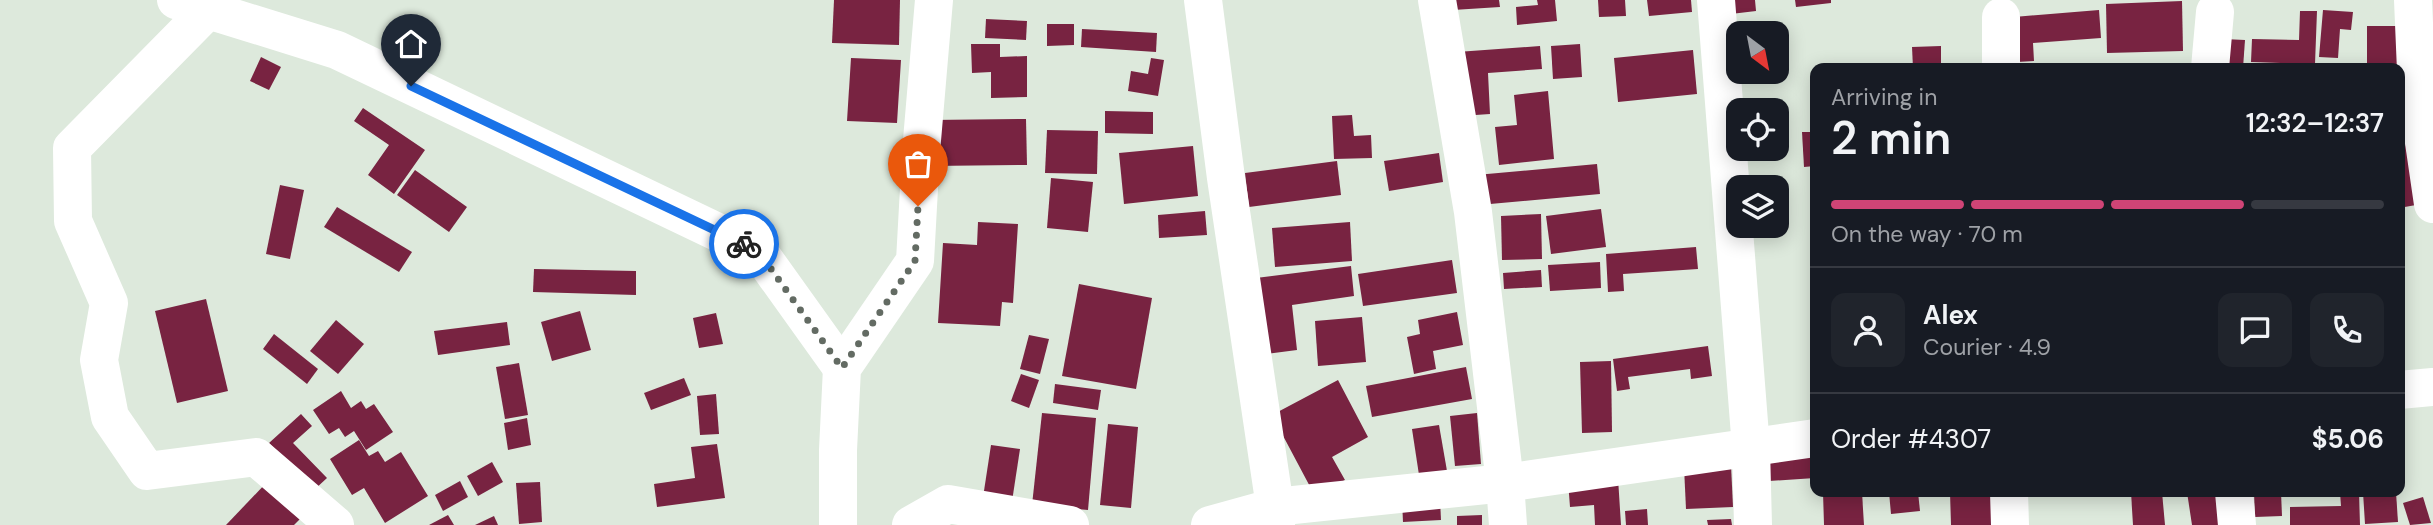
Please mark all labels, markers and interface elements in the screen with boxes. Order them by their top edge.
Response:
pin [381,14,441,86]
north arrow [1726,21,1788,84]
map controls [1726,21,1789,238]
icon: home [392,25,430,63]
text: Arriving in [1831,82,1937,112]
button: locate [1726,98,1789,161]
text: 12:32–12:37 [2246,106,2384,140]
text: 2 min [1831,108,1951,168]
pin [888,134,948,206]
icon: bag [899,145,937,183]
button: layers [1726,175,1789,238]
courier [709,209,779,279]
text: On the way · 70 m [1831,219,2023,249]
icon: bike [725,225,763,263]
button: person [1831,293,1905,367]
button: chat [2218,293,2292,367]
button: phone [2310,293,2384,367]
text: Alex [1923,298,1978,332]
text: Courier · 4.9 [1923,332,2051,362]
text: Order #4307 [1831,422,1991,456]
text: $5.06 [2312,422,2384,456]

